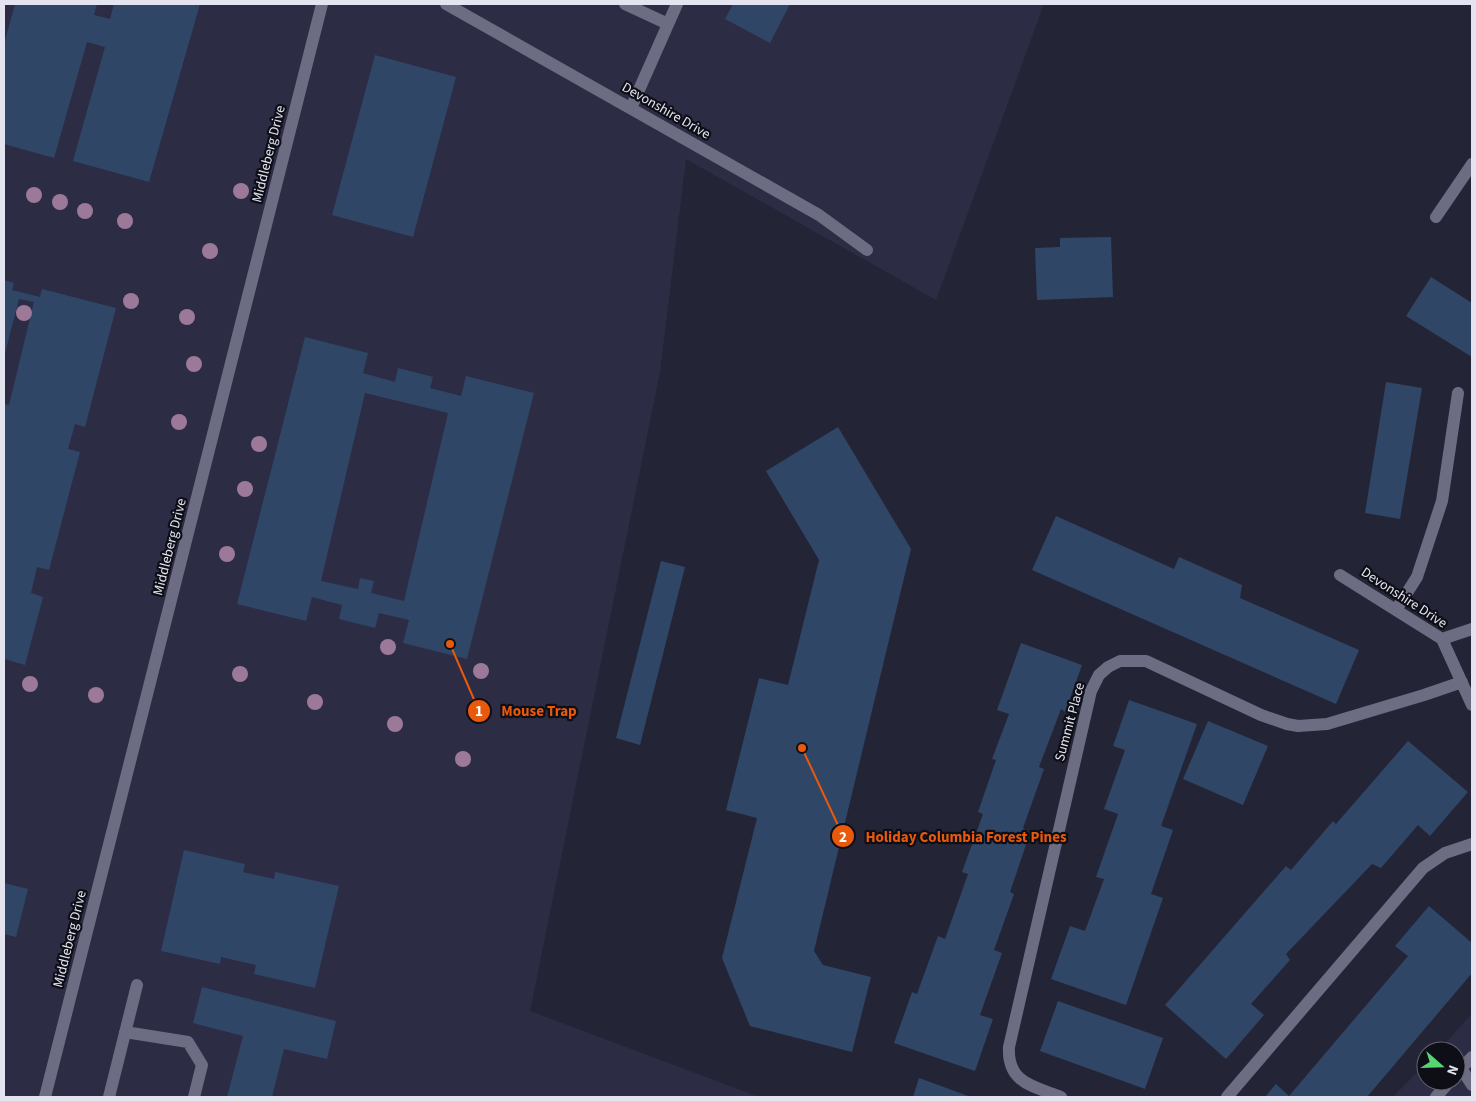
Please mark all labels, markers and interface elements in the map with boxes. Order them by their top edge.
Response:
street label: Devonshire Drive [618,78,714,144]
street label: Middleberg Drive [247,103,291,205]
street label: Middleberg Drive [148,496,192,598]
street label: Devonshire Drive [1357,563,1451,633]
street label: Summit Place [1050,680,1090,764]
callout: Mouse Trap [467,696,587,726]
text: 1 [475,701,483,722]
text: Mouse Trap [501,701,577,722]
callout: Holiday Columbia Forest Pines [831,821,1077,851]
text: 2 [839,827,847,848]
text: Holiday Columbia Forest Pines [865,827,1067,848]
street label: Middleberg Drive [48,888,92,990]
north arrow [1416,1041,1466,1091]
text: N [1441,1062,1463,1078]

